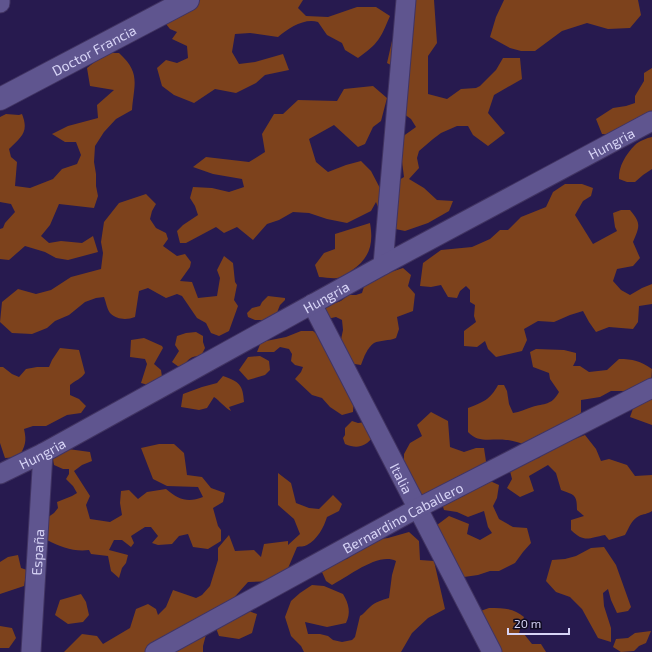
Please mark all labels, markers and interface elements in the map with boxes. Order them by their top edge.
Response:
street label: Doctor Francia [49,21,139,79]
street label: Hungria [585,124,637,162]
street label: Hungria [300,277,352,316]
street label: Hungria [16,434,68,472]
street label: Italia [387,460,417,496]
street label: Bernardino Caballero [339,478,466,556]
street label: España [27,528,47,576]
scale bar [508,610,569,636]
text: 20 m [514,616,541,630]

